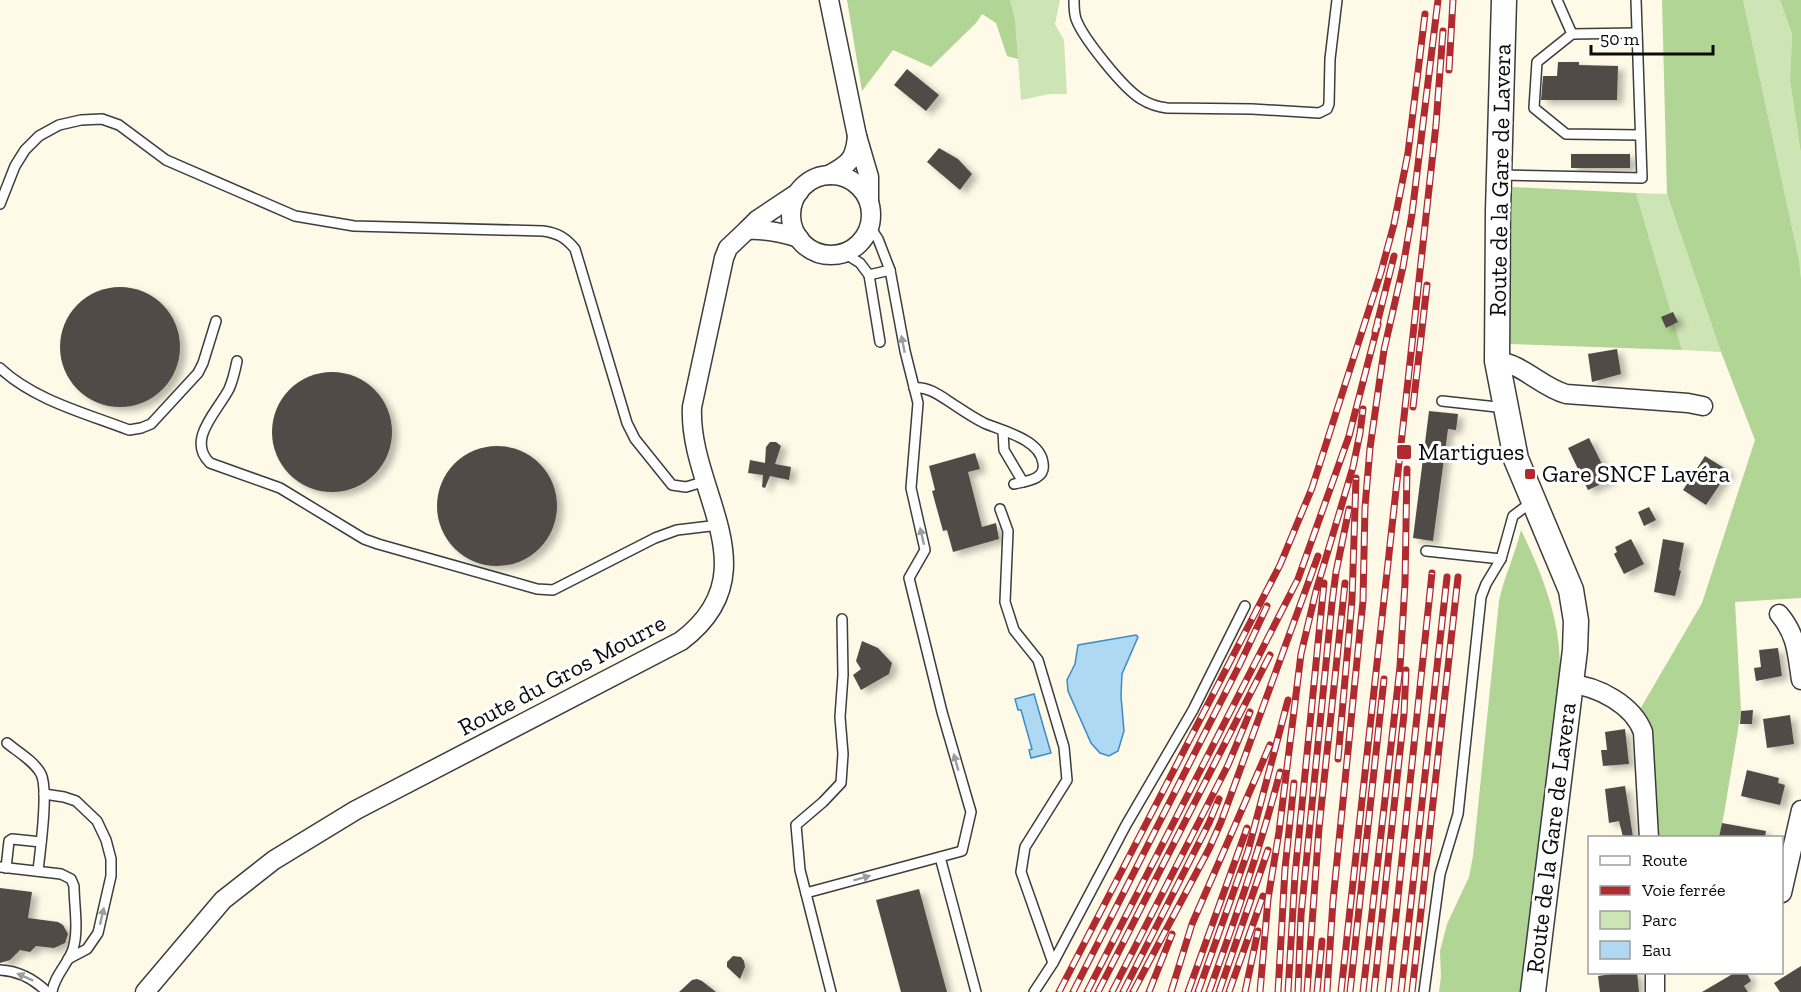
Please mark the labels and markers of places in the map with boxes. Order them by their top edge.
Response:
place label: Martigues [1418,437,1525,466]
marker: Martigues [1395,443,1413,461]
place label: Gare SNCF Lavéra [1542,459,1730,488]
marker: Gare SNCF Lavéra [1523,467,1537,481]

